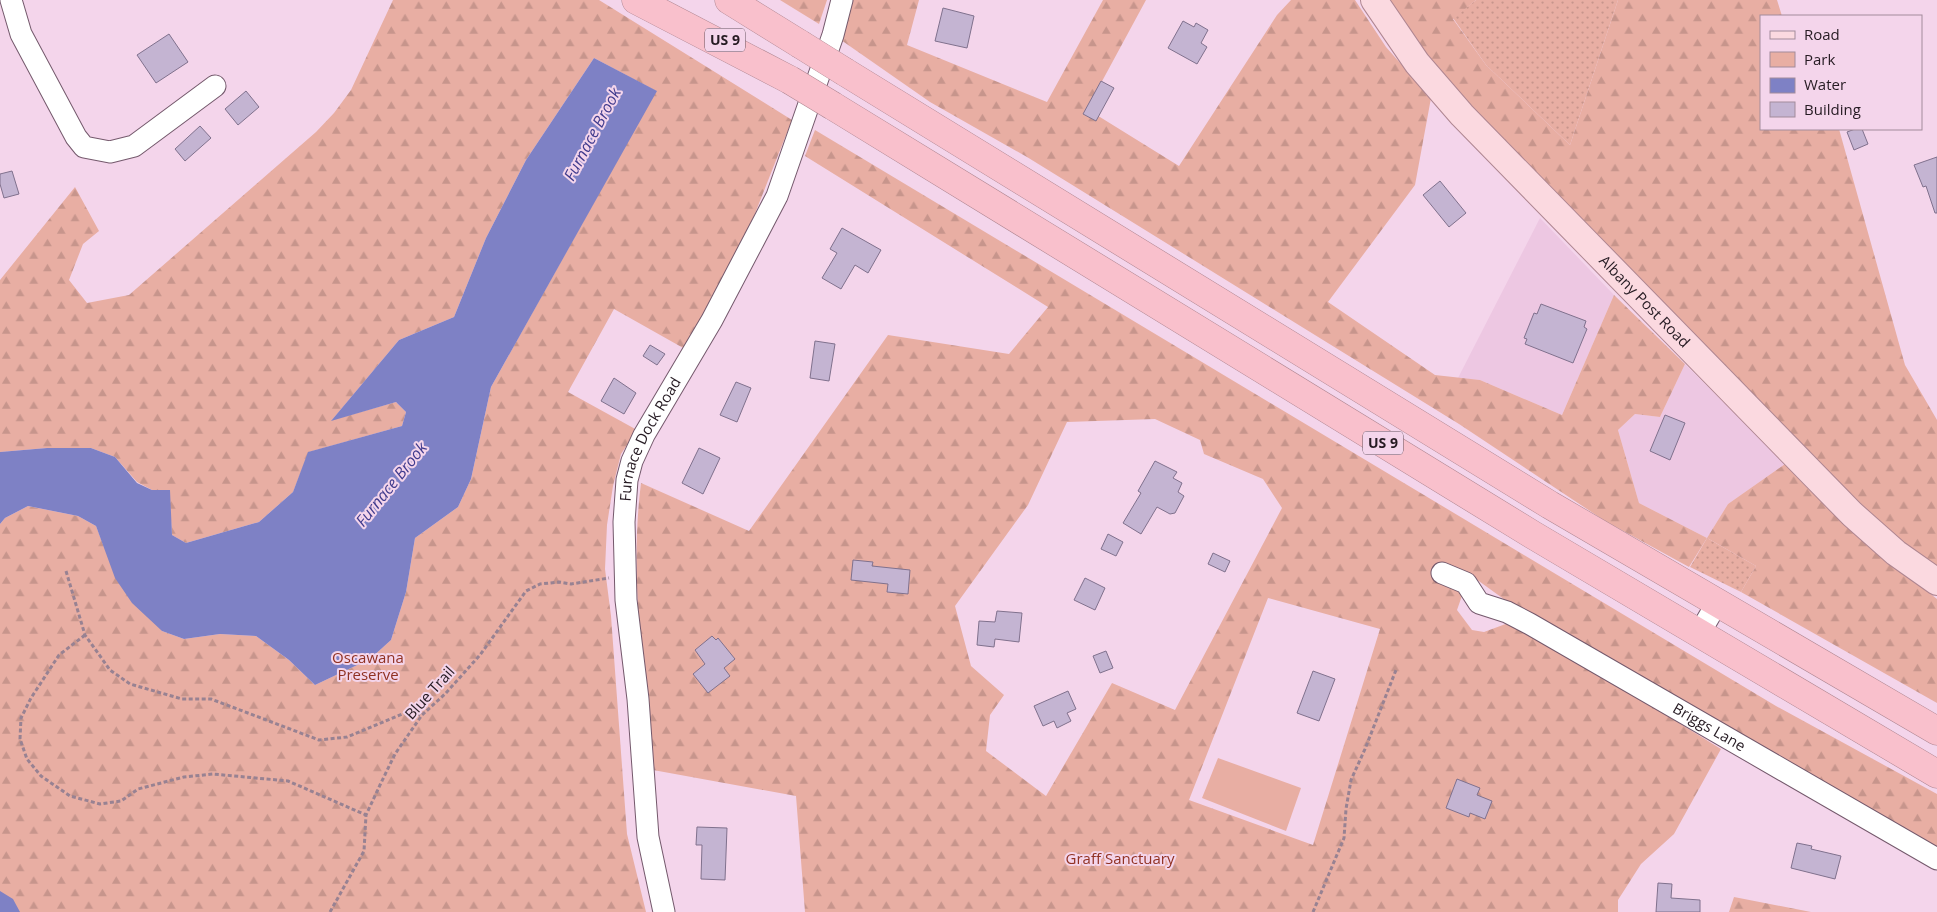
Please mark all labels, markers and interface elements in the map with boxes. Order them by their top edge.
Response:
legend [1760,15,1922,130]
text: Road [1804,24,1840,44]
road number: US 9 [705,28,745,52]
text: Park [1804,49,1835,69]
text: Water [1804,74,1846,94]
water label: Furnace Brook [558,83,626,184]
text: Building [1804,99,1861,119]
street label: Albany Post Road [1595,250,1695,351]
street label: Furnace Dock Road [615,373,685,502]
road number: US 9 [1363,432,1403,454]
water label: Furnace Brook [350,436,433,531]
park label: Oscawana Preserve [332,647,404,684]
street label: Blue Trail [400,661,459,723]
street label: Briggs Lane [1670,698,1750,755]
park label: Graff Sanctuary [1066,848,1175,868]

